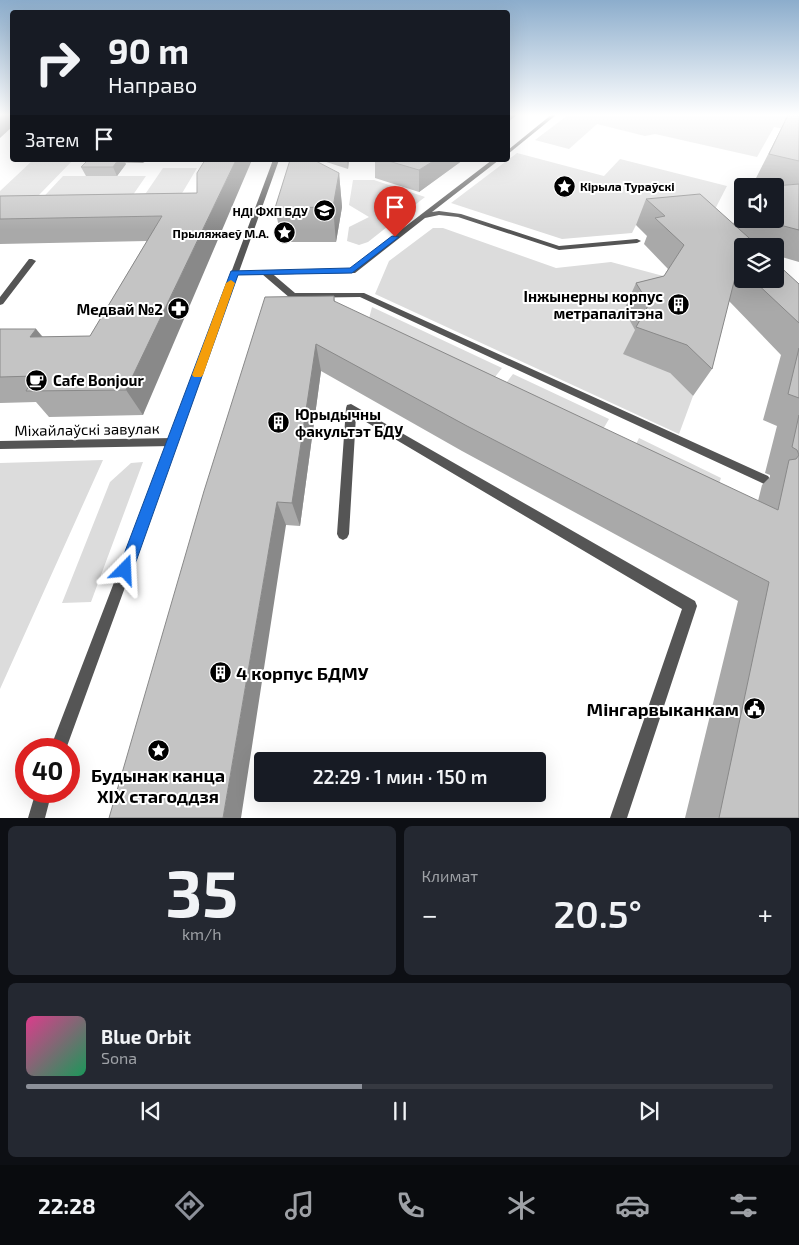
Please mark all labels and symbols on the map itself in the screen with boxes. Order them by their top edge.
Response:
place icon: Кірыла Тураўскі [552,174,576,198]
place label: Кірыла Тураўскі [580,179,675,193]
pin [374,186,416,237]
school or university icon: НДІ ФХП БДУ [312,199,336,223]
place label: НДІ ФХП БДУ [232,204,309,218]
place icon: Прыляжаеў М.А. [273,221,297,245]
place label: Прыляжаеў М.А. [173,226,269,240]
place label: Інжынерны корпус метрапалітэна [523,287,663,322]
building icon: Інжынерны корпус метрапалітэна [667,293,691,317]
pharmacy icon: Медвай №2 [167,297,191,321]
place label: Медвай №2 [76,300,163,318]
cafe icon: Cafe Bonjour [25,368,49,392]
place label: Cafe Bonjour [53,371,144,389]
place label: Юрыдычны факультэт БДУ [295,405,403,440]
building icon: Юрыдычны факультэт БДУ [267,411,291,435]
street label: Міхайлаўскі завулак [14,419,160,440]
position arrow [98,543,150,595]
building icon: 4 корпус БДМУ [208,661,232,685]
place label: 4 корпус БДМУ [236,662,369,684]
public building icon: Мінгарвыканкам [743,697,767,721]
place label: Мінгарвыканкам [587,698,739,720]
speed limit sign: 40 [15,738,80,803]
place icon: Будынак канца XIX стагоддзя [146,738,170,762]
place label: Будынак канца XIX стагоддзя [91,764,225,807]

